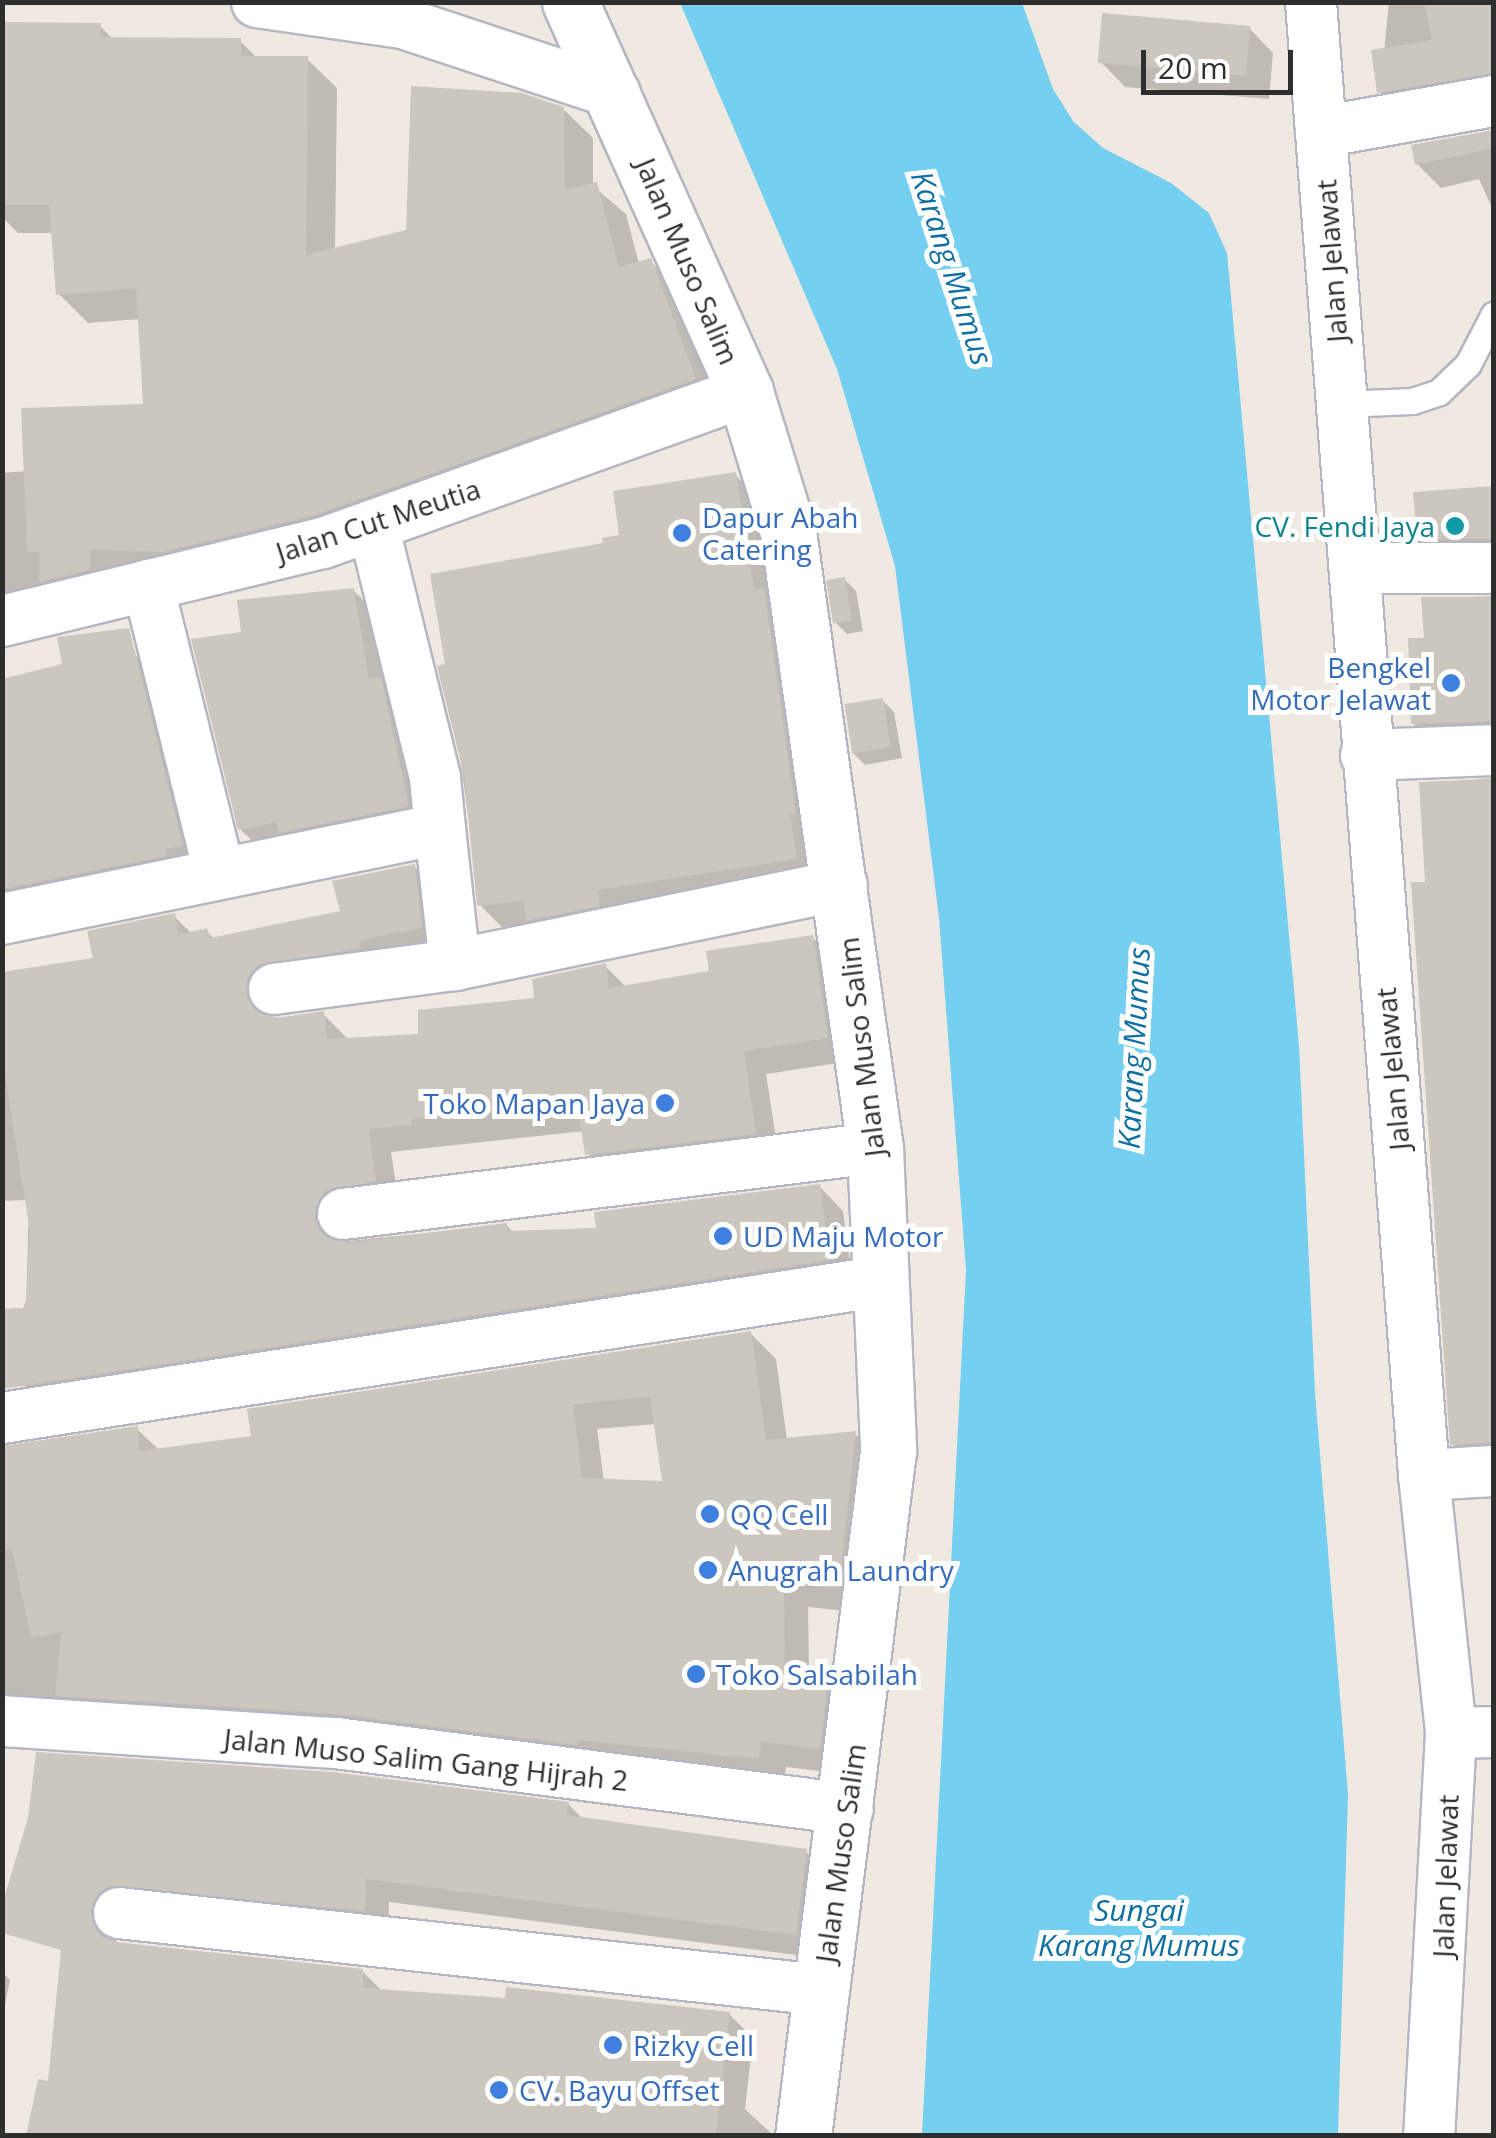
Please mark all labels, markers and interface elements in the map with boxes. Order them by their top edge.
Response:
scale bar [1146,30,1298,92]
text: 20 m [1158,47,1228,88]
street label: Jalan Muso Salim [629,153,747,369]
water label: Karang Mumus [904,166,1000,370]
street label: Jalan Jelawat [1309,178,1353,344]
street label: Jalan Cut Meutia [272,471,484,569]
place label: Dapur Abah Catering [702,500,858,566]
place label: CV. Fendi Jaya [1255,509,1435,543]
marker: CV. Fendi Jaya [1444,515,1466,537]
marker: Dapur Abah Catering [671,522,693,544]
place label: Bengkel Motor Jelawat [1250,650,1431,716]
marker: Bengkel Motor Jelawat [1440,672,1462,694]
street label: Jalan Muso Salim [831,935,891,1159]
water label: Karang Mumus [1111,946,1157,1150]
street label: Jalan Jelawat [1368,986,1416,1152]
place label: Toko Mapan Jaya [423,1086,645,1120]
marker: Toko Mapan Jaya [654,1092,676,1114]
place label: UD Maju Motor [743,1219,944,1253]
marker: UD Maju Motor [712,1225,734,1247]
place label: QQ Cell [730,1497,828,1531]
marker: QQ Cell [699,1503,721,1525]
place label: Anugrah Laundry [728,1553,954,1587]
marker: Anugrah Laundry [697,1559,719,1581]
place label: Toko Salsabilah [716,1657,918,1691]
marker: Toko Salsabilah [685,1663,707,1685]
street label: Jalan Muso Salim Gang Hijrah 2 [222,1721,630,1797]
street label: Jalan Muso Salim [808,1741,872,1965]
street label: Jalan Jelawat [1425,1794,1465,1958]
water label: Sungai Karang Mumus [1038,1892,1240,1962]
place label: Rizky Cell [633,2028,754,2062]
marker: Rizky Cell [602,2034,624,2056]
place label: CV. Bayu Offset [519,2073,720,2107]
marker: CV. Bayu Offset [488,2079,510,2101]

